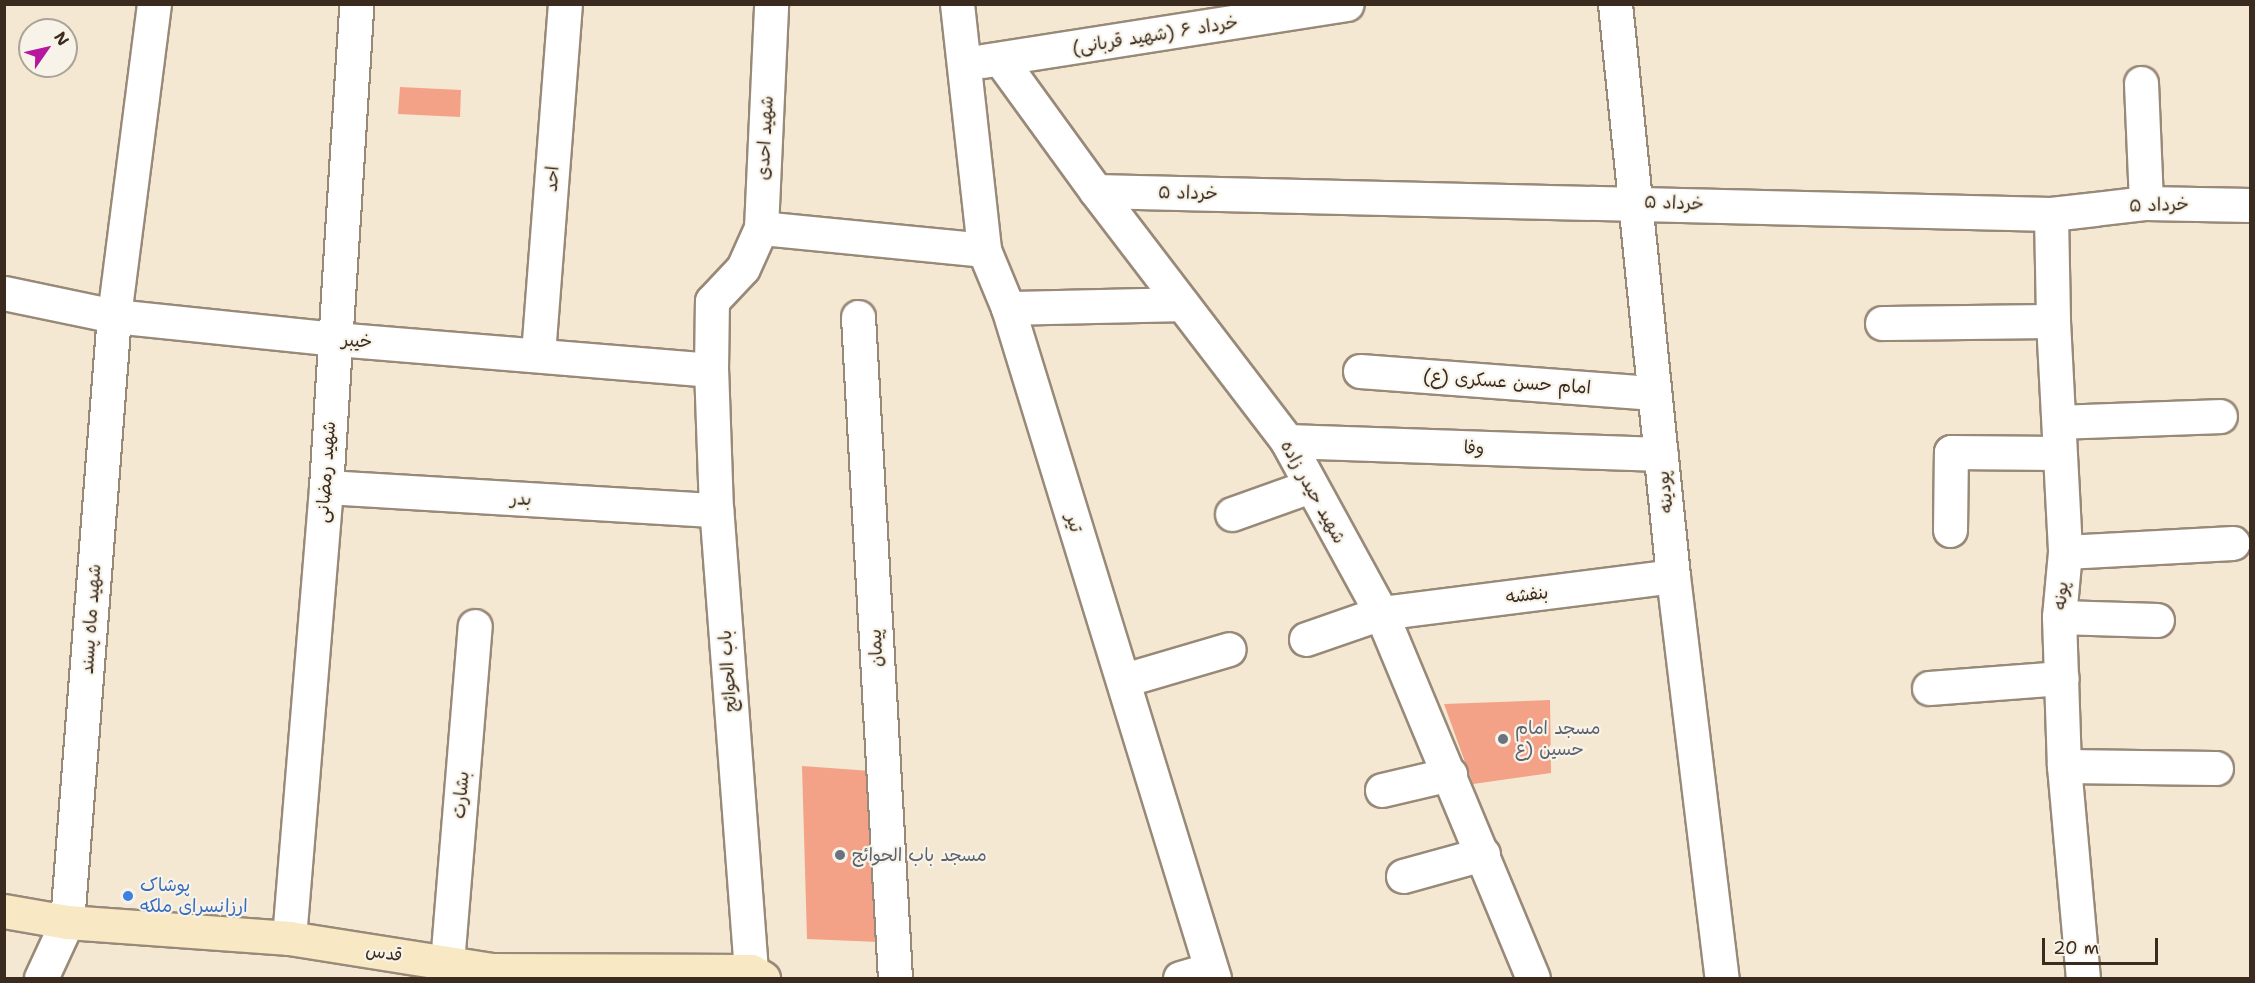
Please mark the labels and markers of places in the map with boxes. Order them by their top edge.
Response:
place label: مسجد امام حسین (ع [1515,718,1600,760]
marker: مسجد امام حسین (ع [1496,732,1510,746]
place label: مسجد باب الحوائج [852,844,987,866]
marker: مسجد باب الحوائج [833,848,847,862]
place label: پوشاک ارزانسرای ملکه [140,875,248,918]
marker: پوشاک ارزانسرای ملکه [121,889,135,903]

